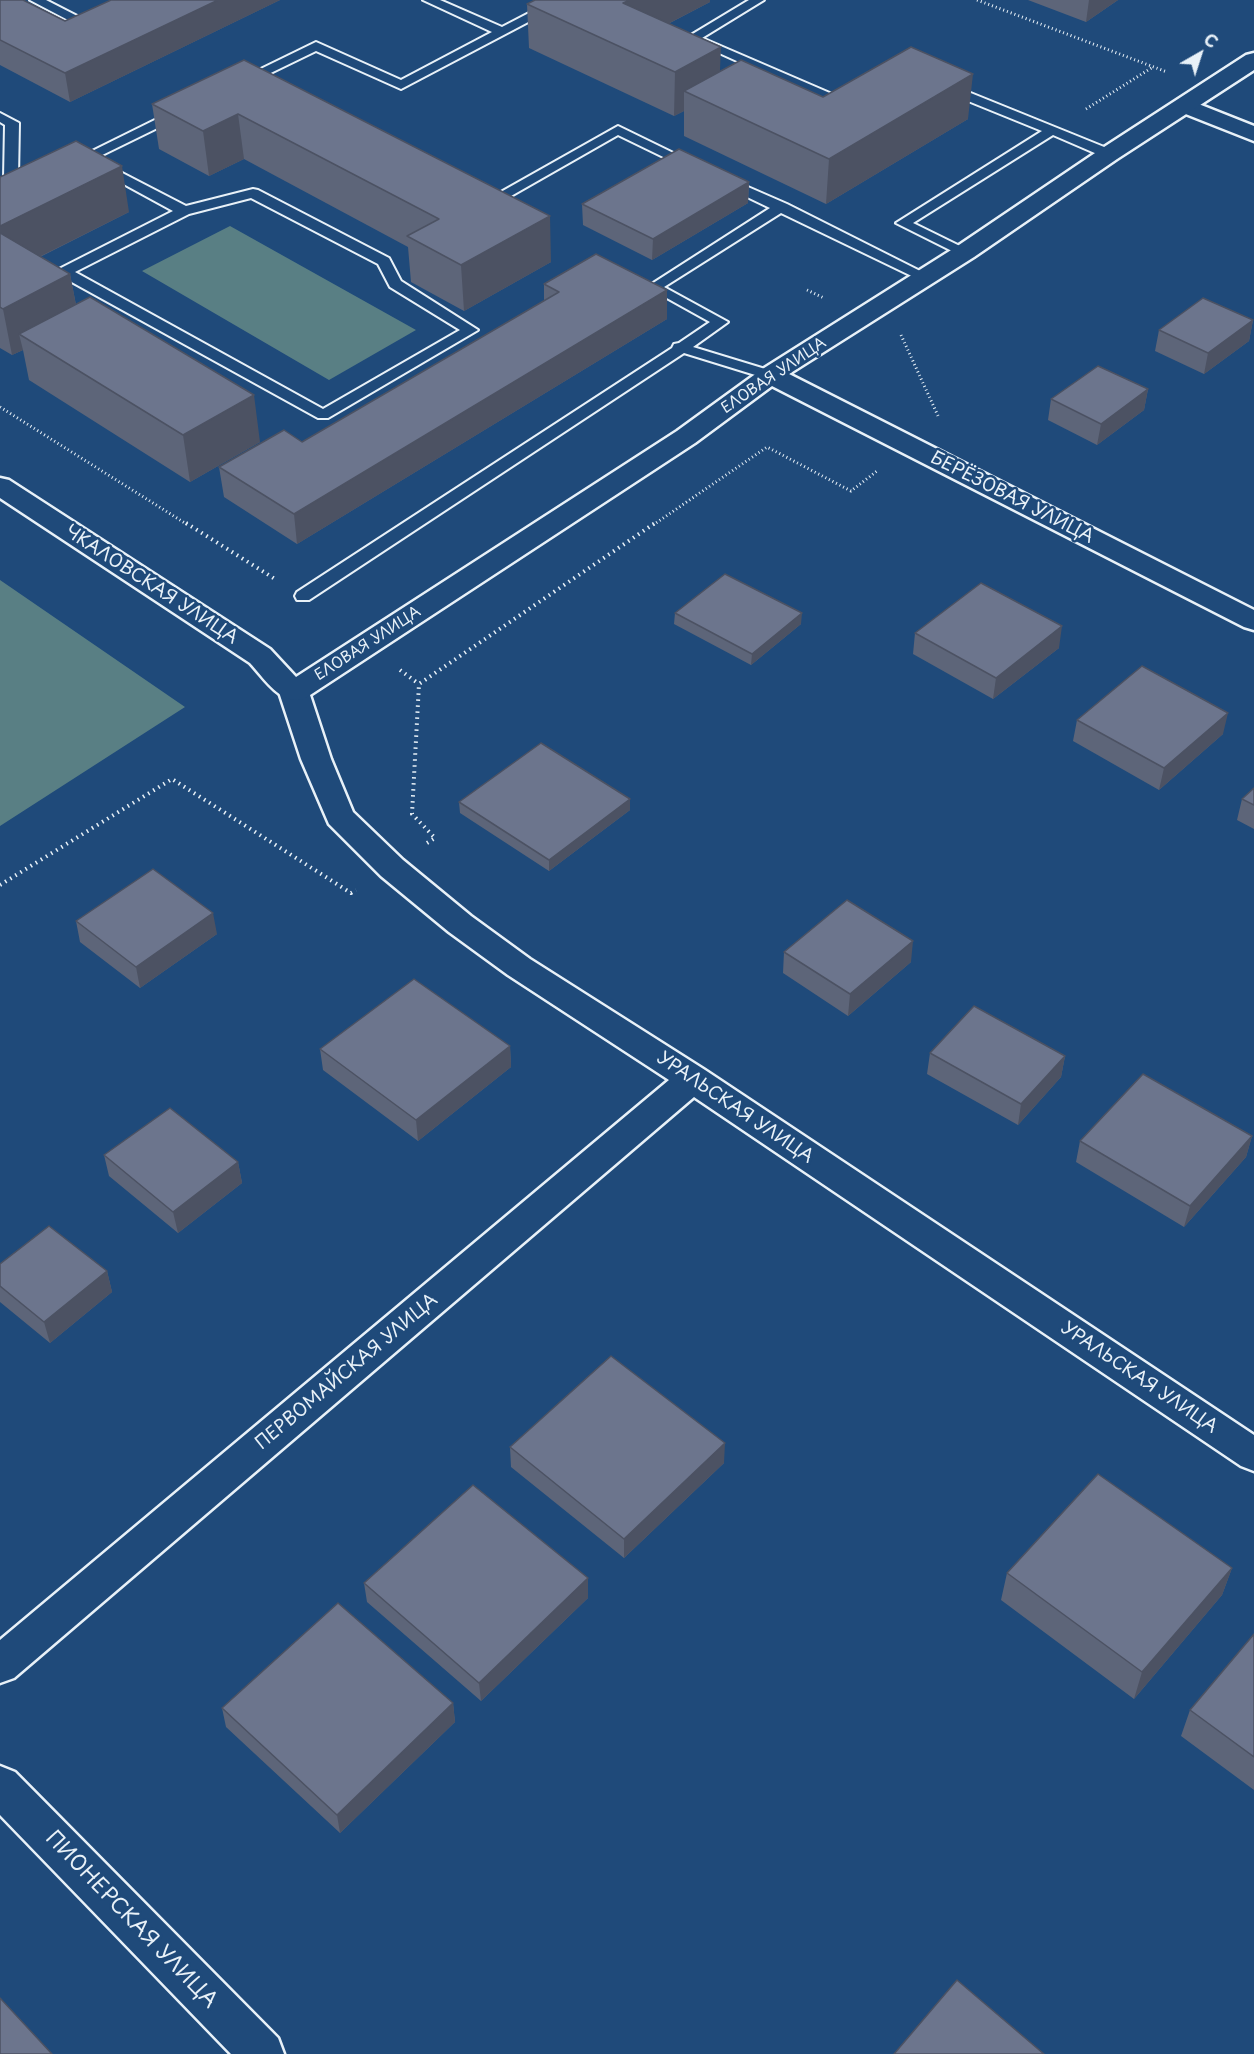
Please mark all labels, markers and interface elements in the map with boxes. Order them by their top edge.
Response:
north arrow [1170,24,1230,84]
text: С [1199,27,1224,53]
street label: ЕЛОВАЯ УЛИЦА [718,334,830,418]
street label: БЕРЁЗОВАЯ УЛИЦА [927,447,1097,549]
street label: ЧКАЛОВСКАЯ УЛИЦА [60,521,242,649]
street label: ЕЛОВАЯ УЛИЦА [312,603,424,685]
street label: УРАЛЬСКАЯ УЛИЦА [653,1048,817,1168]
street label: ПЕРВОМАЙСКАЯ УЛИЦА [252,1290,442,1454]
street label: УРАЛЬСКАЯ УЛИЦА [1057,1318,1221,1438]
street label: ПИОНЕРСКАЯ УЛИЦА [40,1826,222,2014]

